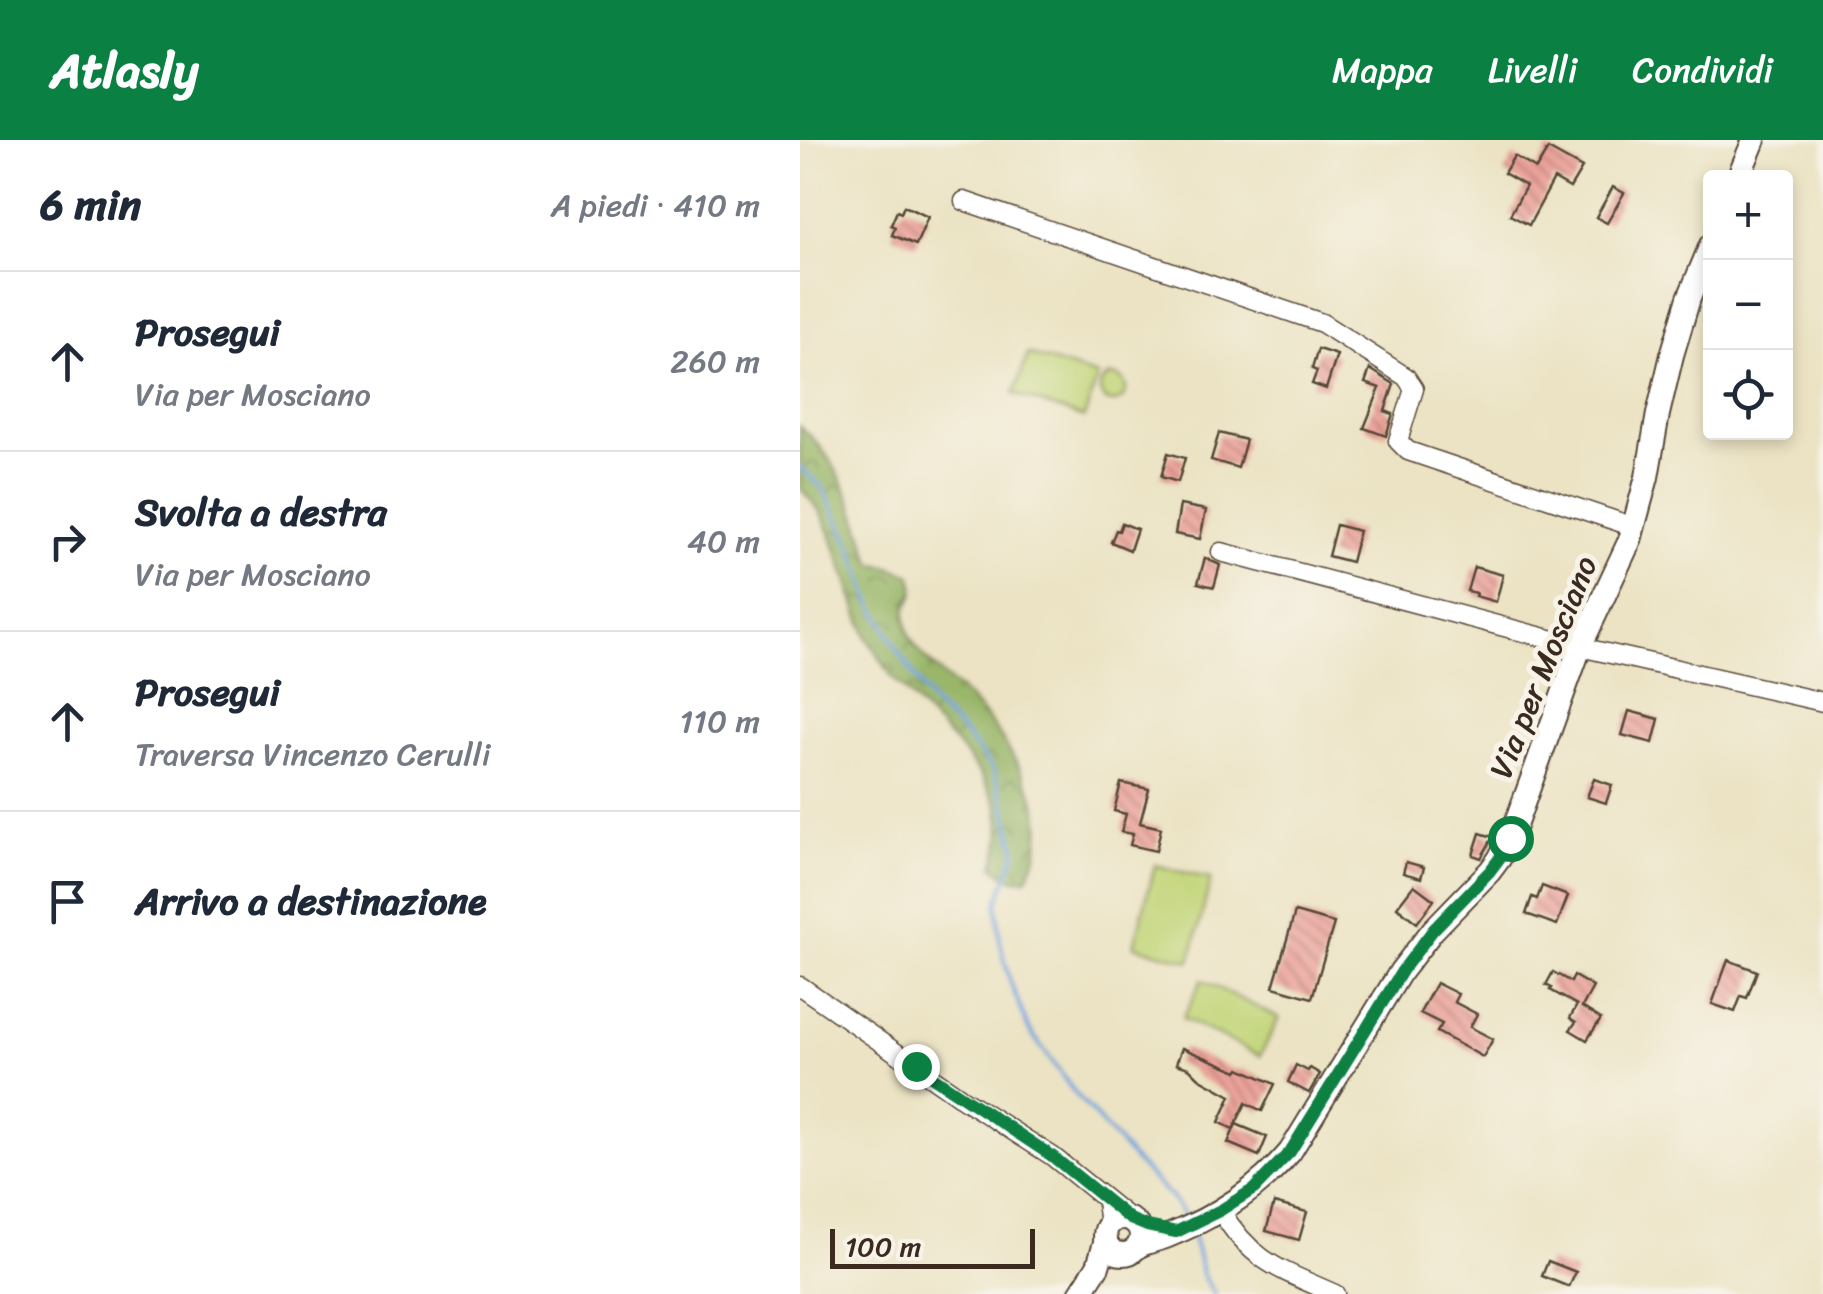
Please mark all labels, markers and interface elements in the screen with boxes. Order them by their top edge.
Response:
text: Atlasly [50,28,199,113]
text: Mappa [1332,39,1433,101]
text: Livelli [1488,39,1577,101]
text: Condividi [1632,39,1773,101]
text: 6 min [40,168,141,242]
map controls [1703,170,1793,440]
button: + [1703,170,1793,260]
text: A piedi · 410 m [551,177,760,234]
button: − [1703,260,1793,350]
text: Prosegui [135,299,280,366]
text: 260 m [670,333,760,390]
icon: ahead [40,334,95,389]
button: locate [1703,350,1793,440]
text: Via per Mosciano [135,366,371,423]
text: Svolta a destra [135,479,387,546]
text: 40 m [687,513,760,570]
icon: right [40,514,95,569]
text: Via per Mosciano [135,546,371,603]
street label: Via per Mosciano [1473,547,1614,787]
text: Prosegui [135,659,280,726]
text: 110 m [679,693,760,750]
icon: ahead [40,694,95,749]
text: Traversa Vincenzo Cerulli [135,726,491,783]
route start [1488,816,1534,862]
text: Arrivo a destinazione [135,868,487,935]
icon: arrive [40,874,95,929]
route end [894,1044,940,1090]
text: 100 m [845,1222,921,1271]
scale bar [830,1224,1035,1268]

